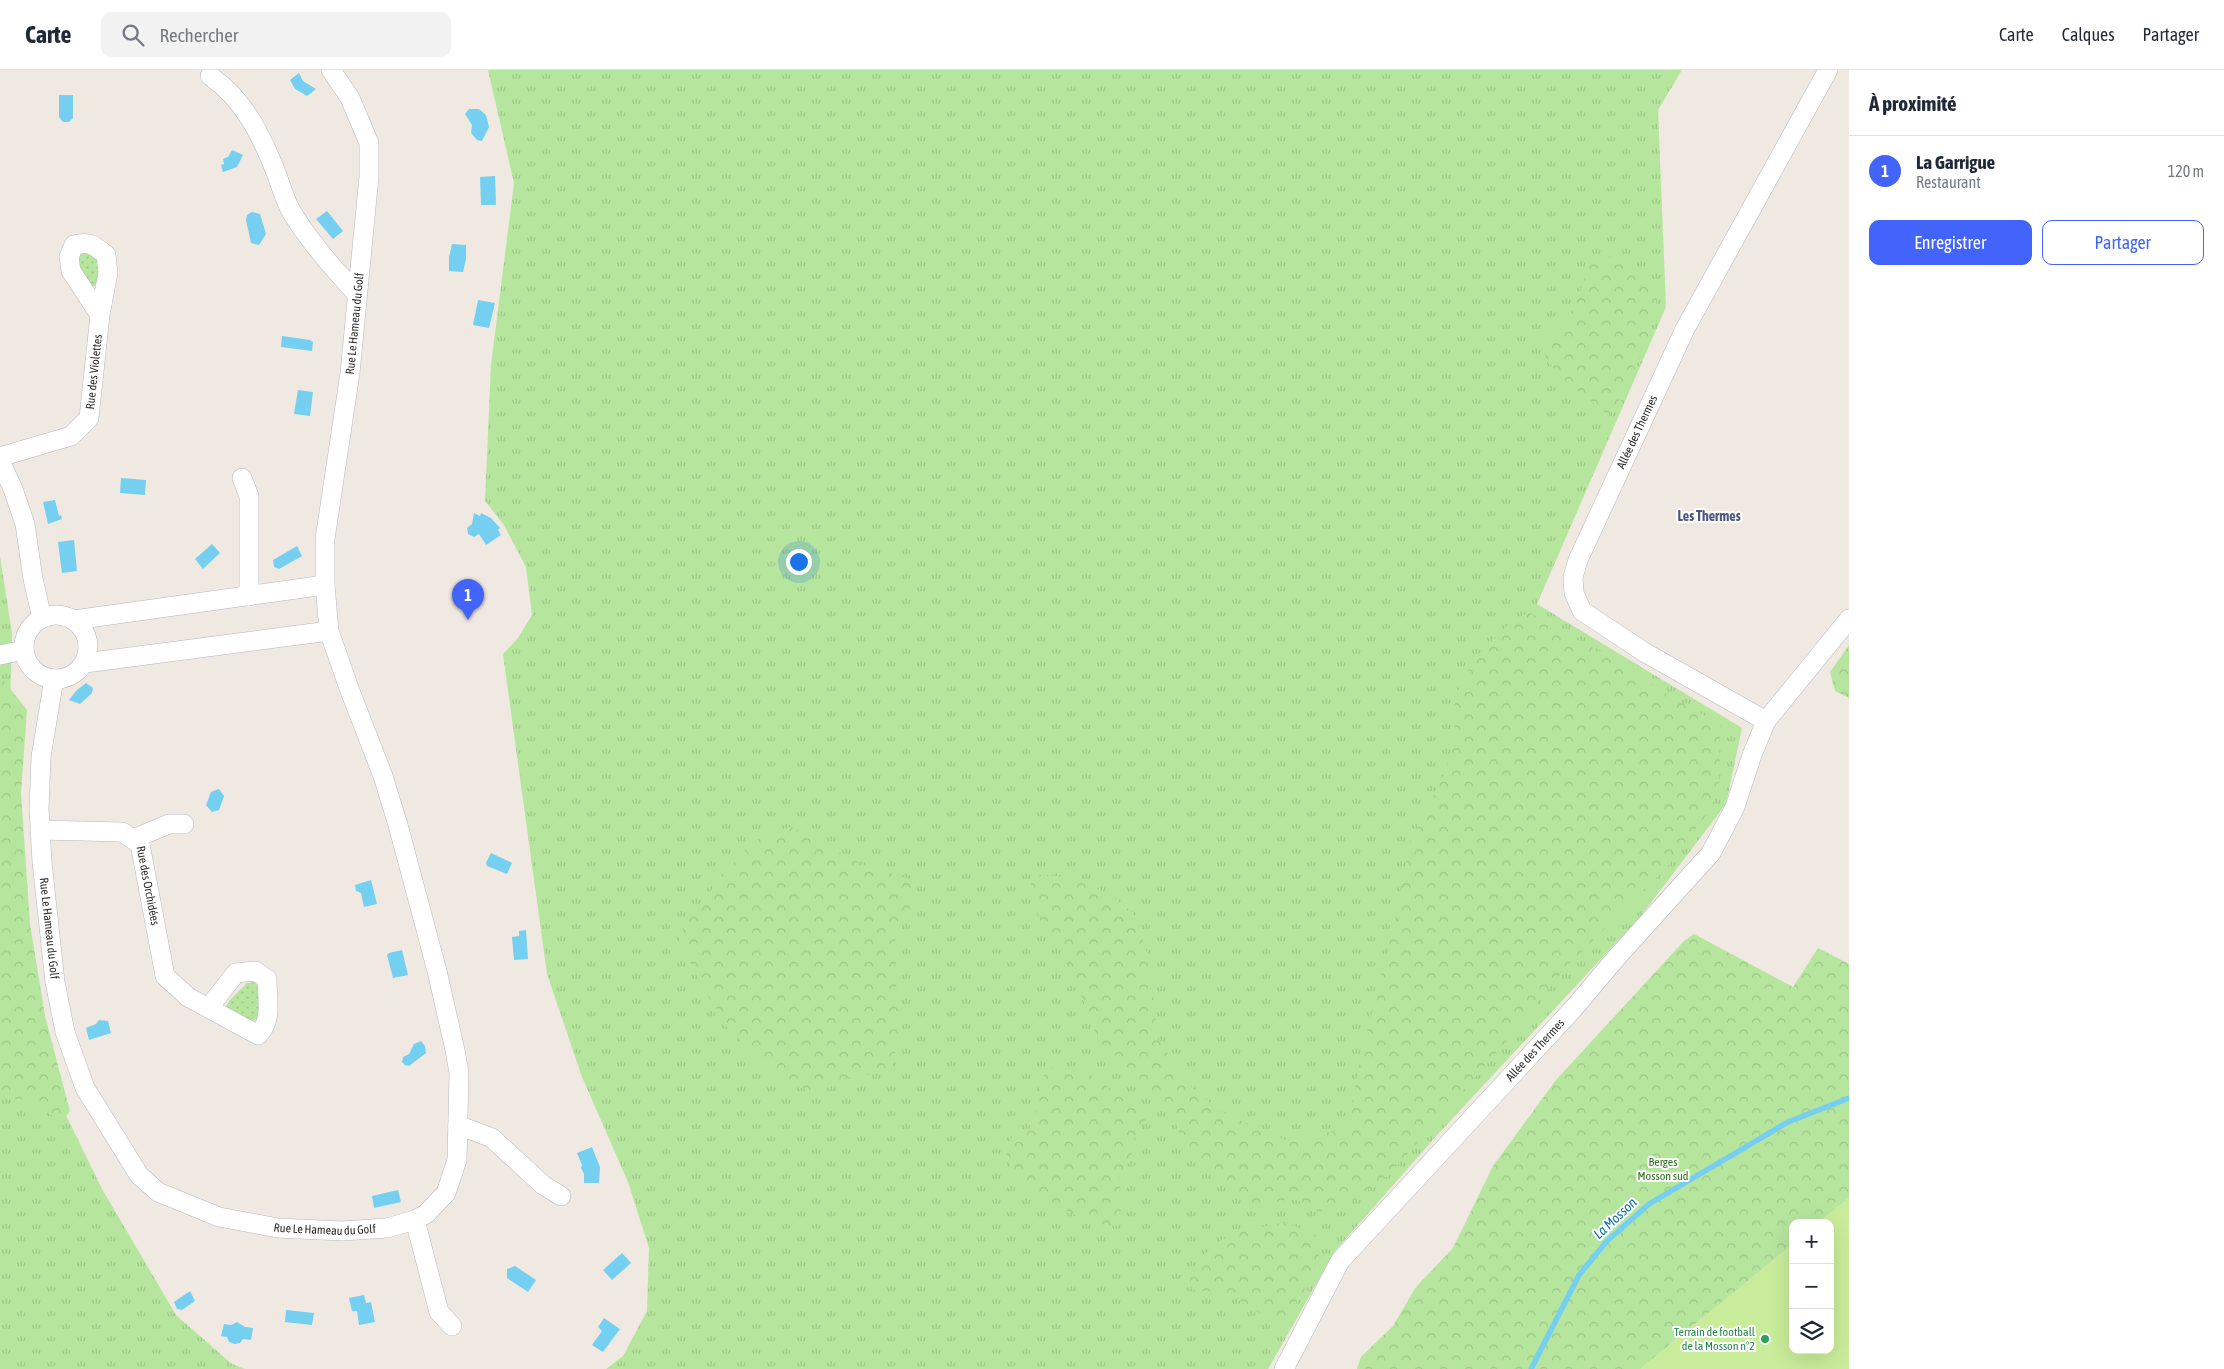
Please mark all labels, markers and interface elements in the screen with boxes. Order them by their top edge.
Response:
search box [101,12,451,57]
text: Carte [25,21,71,48]
icon: search [119,21,147,49]
text: Rechercher [159,24,238,46]
text: Carte [1999,24,2034,45]
text: Calques [2062,24,2115,45]
text: Partager [2143,24,2199,45]
text: À proximité [1869,91,1957,115]
text: La Garrigue [1916,151,1995,173]
text: 1 [1881,162,1889,180]
text: 120 m [2168,162,2204,180]
text: Restaurant [1916,173,1981,191]
button: Enregistrer [1869,220,2032,265]
button: Partager [2042,220,2204,265]
street label: Rue Le Hameau du Golf [343,271,367,375]
street label: Rue des Violettes [83,334,105,410]
street label: Allée des Thermes [1614,393,1660,471]
district label: Les Thermes [1677,508,1741,524]
your location [786,549,812,575]
pin: 1 [452,579,484,620]
street label: Rue des Orchidées [134,845,162,926]
street label: Rue Le Hameau du Golf [37,877,62,981]
street label: Allée des Thermes [1503,1016,1567,1084]
park label: Berges Mosson sud [1638,1155,1688,1183]
water label: La Mosson [1590,1194,1640,1242]
map controls [1789,1219,1834,1354]
button: + [1789,1219,1834,1264]
street label: Rue Le Hameau du Golf [273,1220,377,1238]
button: − [1789,1264,1834,1309]
button: layers [1789,1309,1834,1354]
place label: Terrain de football de la Mosson n°2 [1674,1325,1756,1353]
marker: Terrain de football de la Mosson n°2 [1759,1333,1771,1345]

